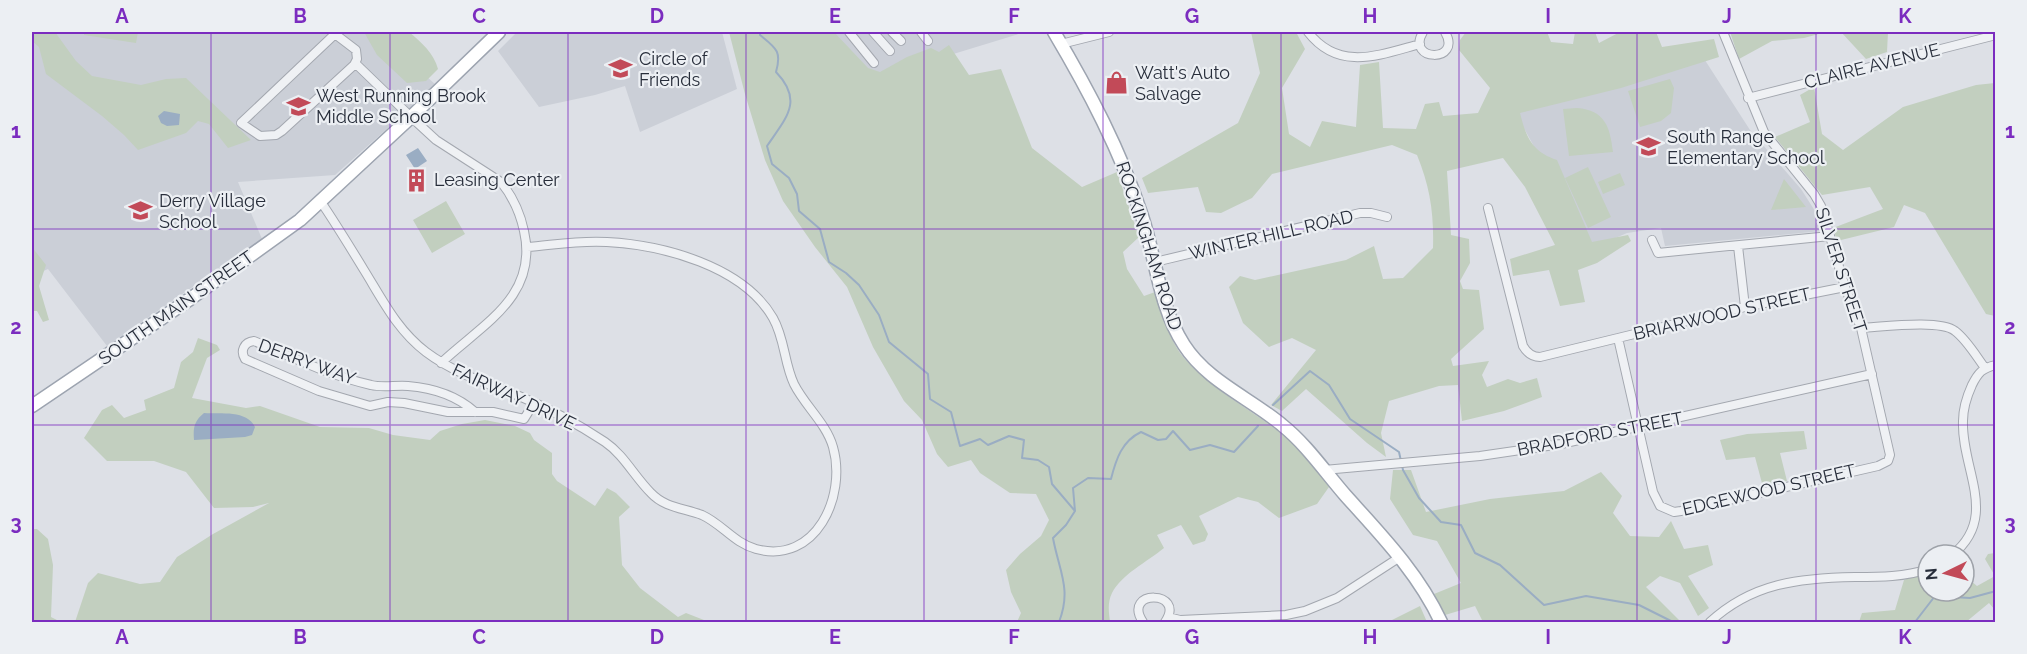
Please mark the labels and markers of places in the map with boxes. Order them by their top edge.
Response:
place label: Circle of Friends [639,48,709,90]
school or university icon: Circle of Friends [608,56,634,82]
place label: Watt's Auto Salvage [1135,62,1230,104]
shop icon: Watt's Auto Salvage [1104,70,1130,96]
place label: West Running Brook Middle School [316,85,486,127]
school or university icon: West Running Brook Middle School [285,93,311,119]
place label: South Range Elementary School [1667,126,1825,168]
school or university icon: South Range Elementary School [1636,134,1662,160]
building icon: Leasing Center [403,167,429,193]
place label: Leasing Center [434,169,560,190]
place label: Derry Village School [159,190,266,232]
school or university icon: Derry Village School [128,198,154,224]

